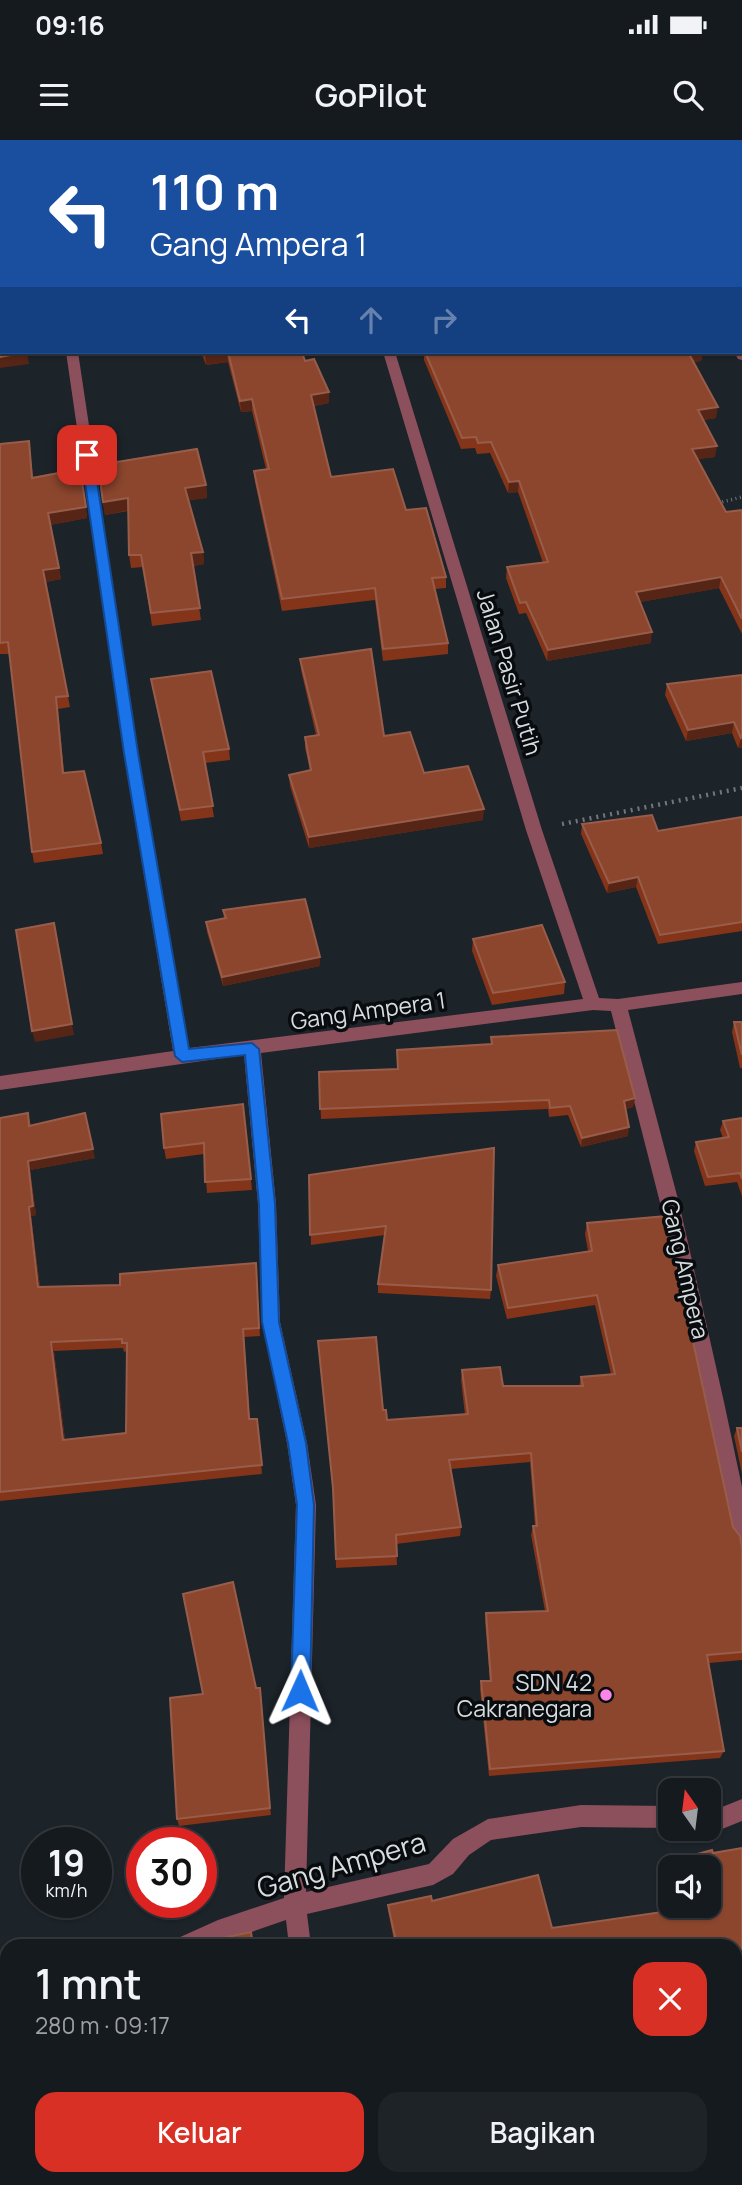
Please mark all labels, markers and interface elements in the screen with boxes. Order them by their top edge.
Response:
text: 09:16 [35,7,105,43]
text: GoPilot [315,73,427,117]
icon: menu [35,76,73,114]
icon: search [669,76,707,114]
text: 110 m [150,158,279,225]
icon: left [35,168,126,259]
text: Gang Ampera 1 [150,222,367,266]
icon: left [279,301,317,339]
icon: ahead [352,301,390,339]
icon: right [425,301,463,339]
pin [57,425,117,485]
icon: arrive [68,436,106,474]
street label: Jalan Pasir Putih [470,585,550,759]
street label: Gang Ampera 1 [288,983,448,1037]
street label: Gang Ampera [654,1196,718,1342]
position arrow [263,1654,337,1728]
place label: SDN 42 Cakranegara [457,1666,592,1724]
marker: SDN 42 Cakranegara [598,1687,614,1703]
north arrow [658,1778,721,1841]
map controls [658,1778,721,1918]
street label: Gang Ampera [252,1822,430,1906]
speed limit sign: 30 [126,1827,217,1918]
text: 19 [48,1839,85,1887]
button: sound [658,1855,721,1918]
text: km/h [46,1878,87,1902]
text: 1 mnt [35,1954,142,2012]
button: close [633,1962,707,2036]
text: 280 m · 09:17 [35,2009,170,2041]
button: Keluar [35,2092,364,2172]
button: Bagikan [378,2092,707,2172]

